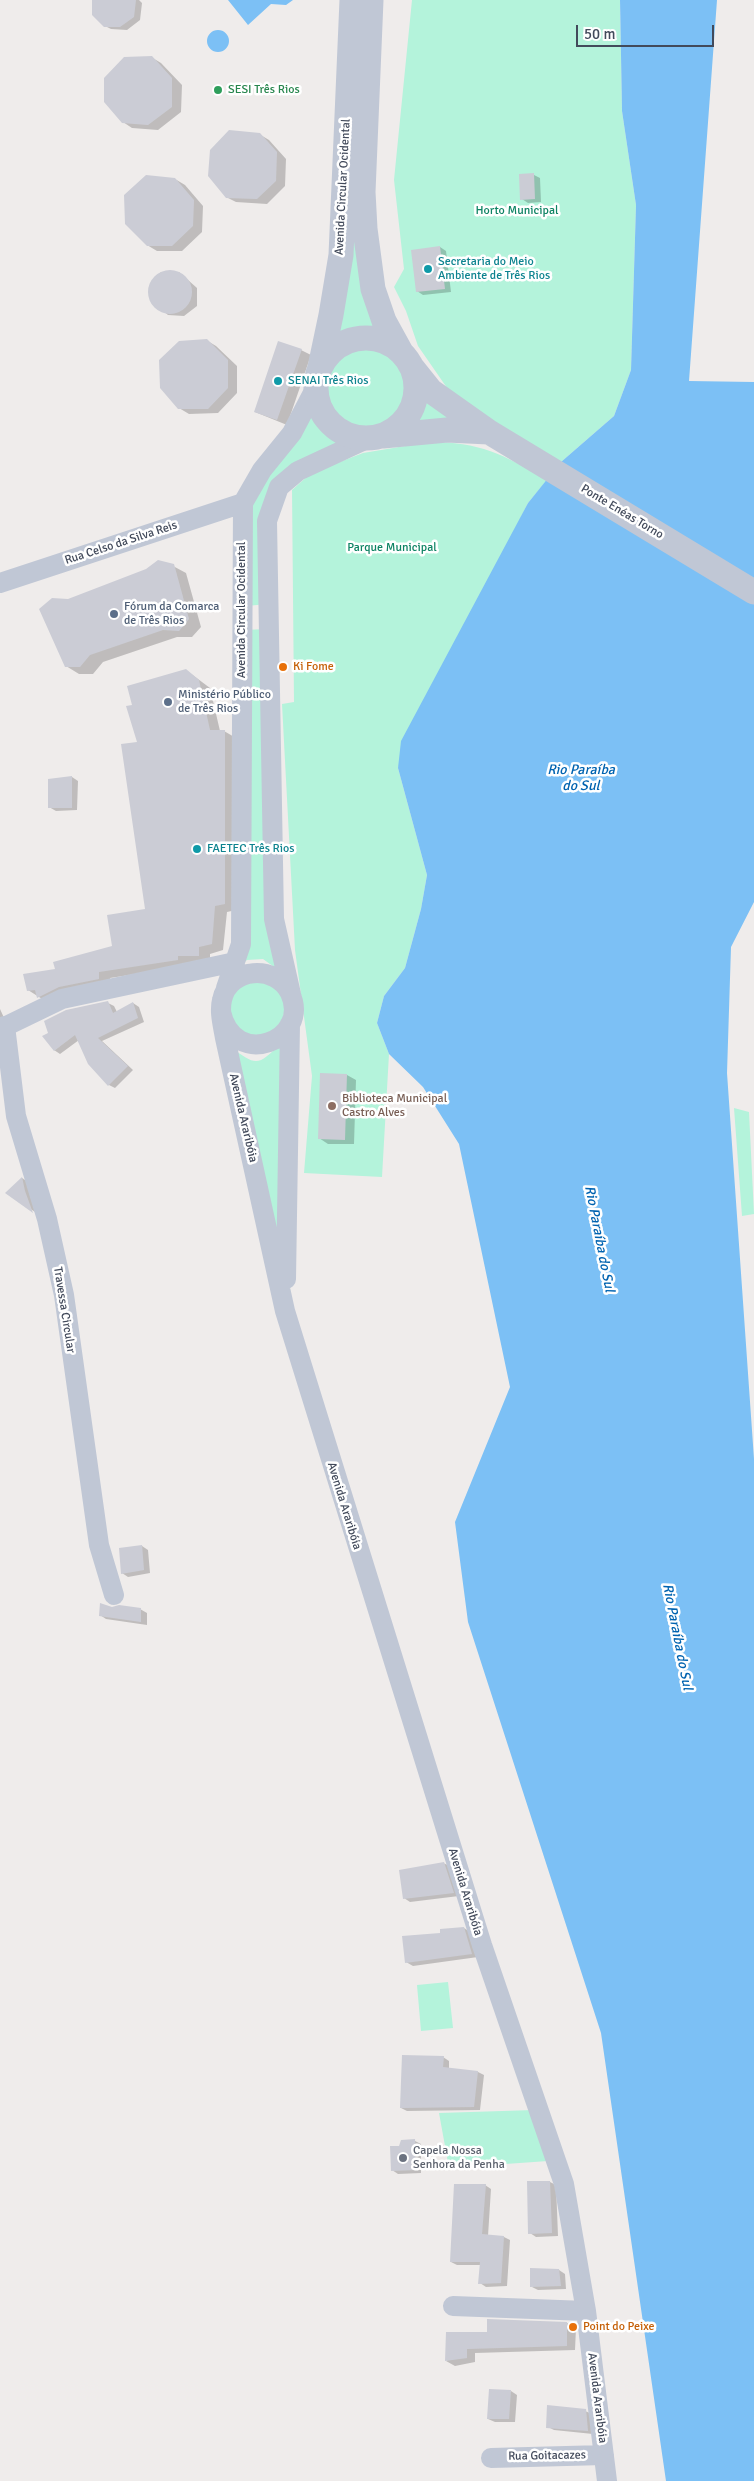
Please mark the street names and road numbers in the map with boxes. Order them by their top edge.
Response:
street label: Avenida Circular Ocidental [332,118,354,256]
street label: Ponte Enéas Torno [578,482,666,542]
street label: Rua Celso da Silva Reis [63,518,179,568]
street label: Avenida Circular Ocidental [235,542,249,678]
street label: Avenida Araribóia [226,1072,260,1164]
street label: Travessa Circular [50,1266,78,1354]
street label: Avenida Araribóia [324,1460,364,1552]
street label: Avenida Araribóia [445,1846,485,1938]
street label: Avenida Araribóia [584,2352,610,2444]
street label: Rua Goitacazes [508,2448,586,2464]

